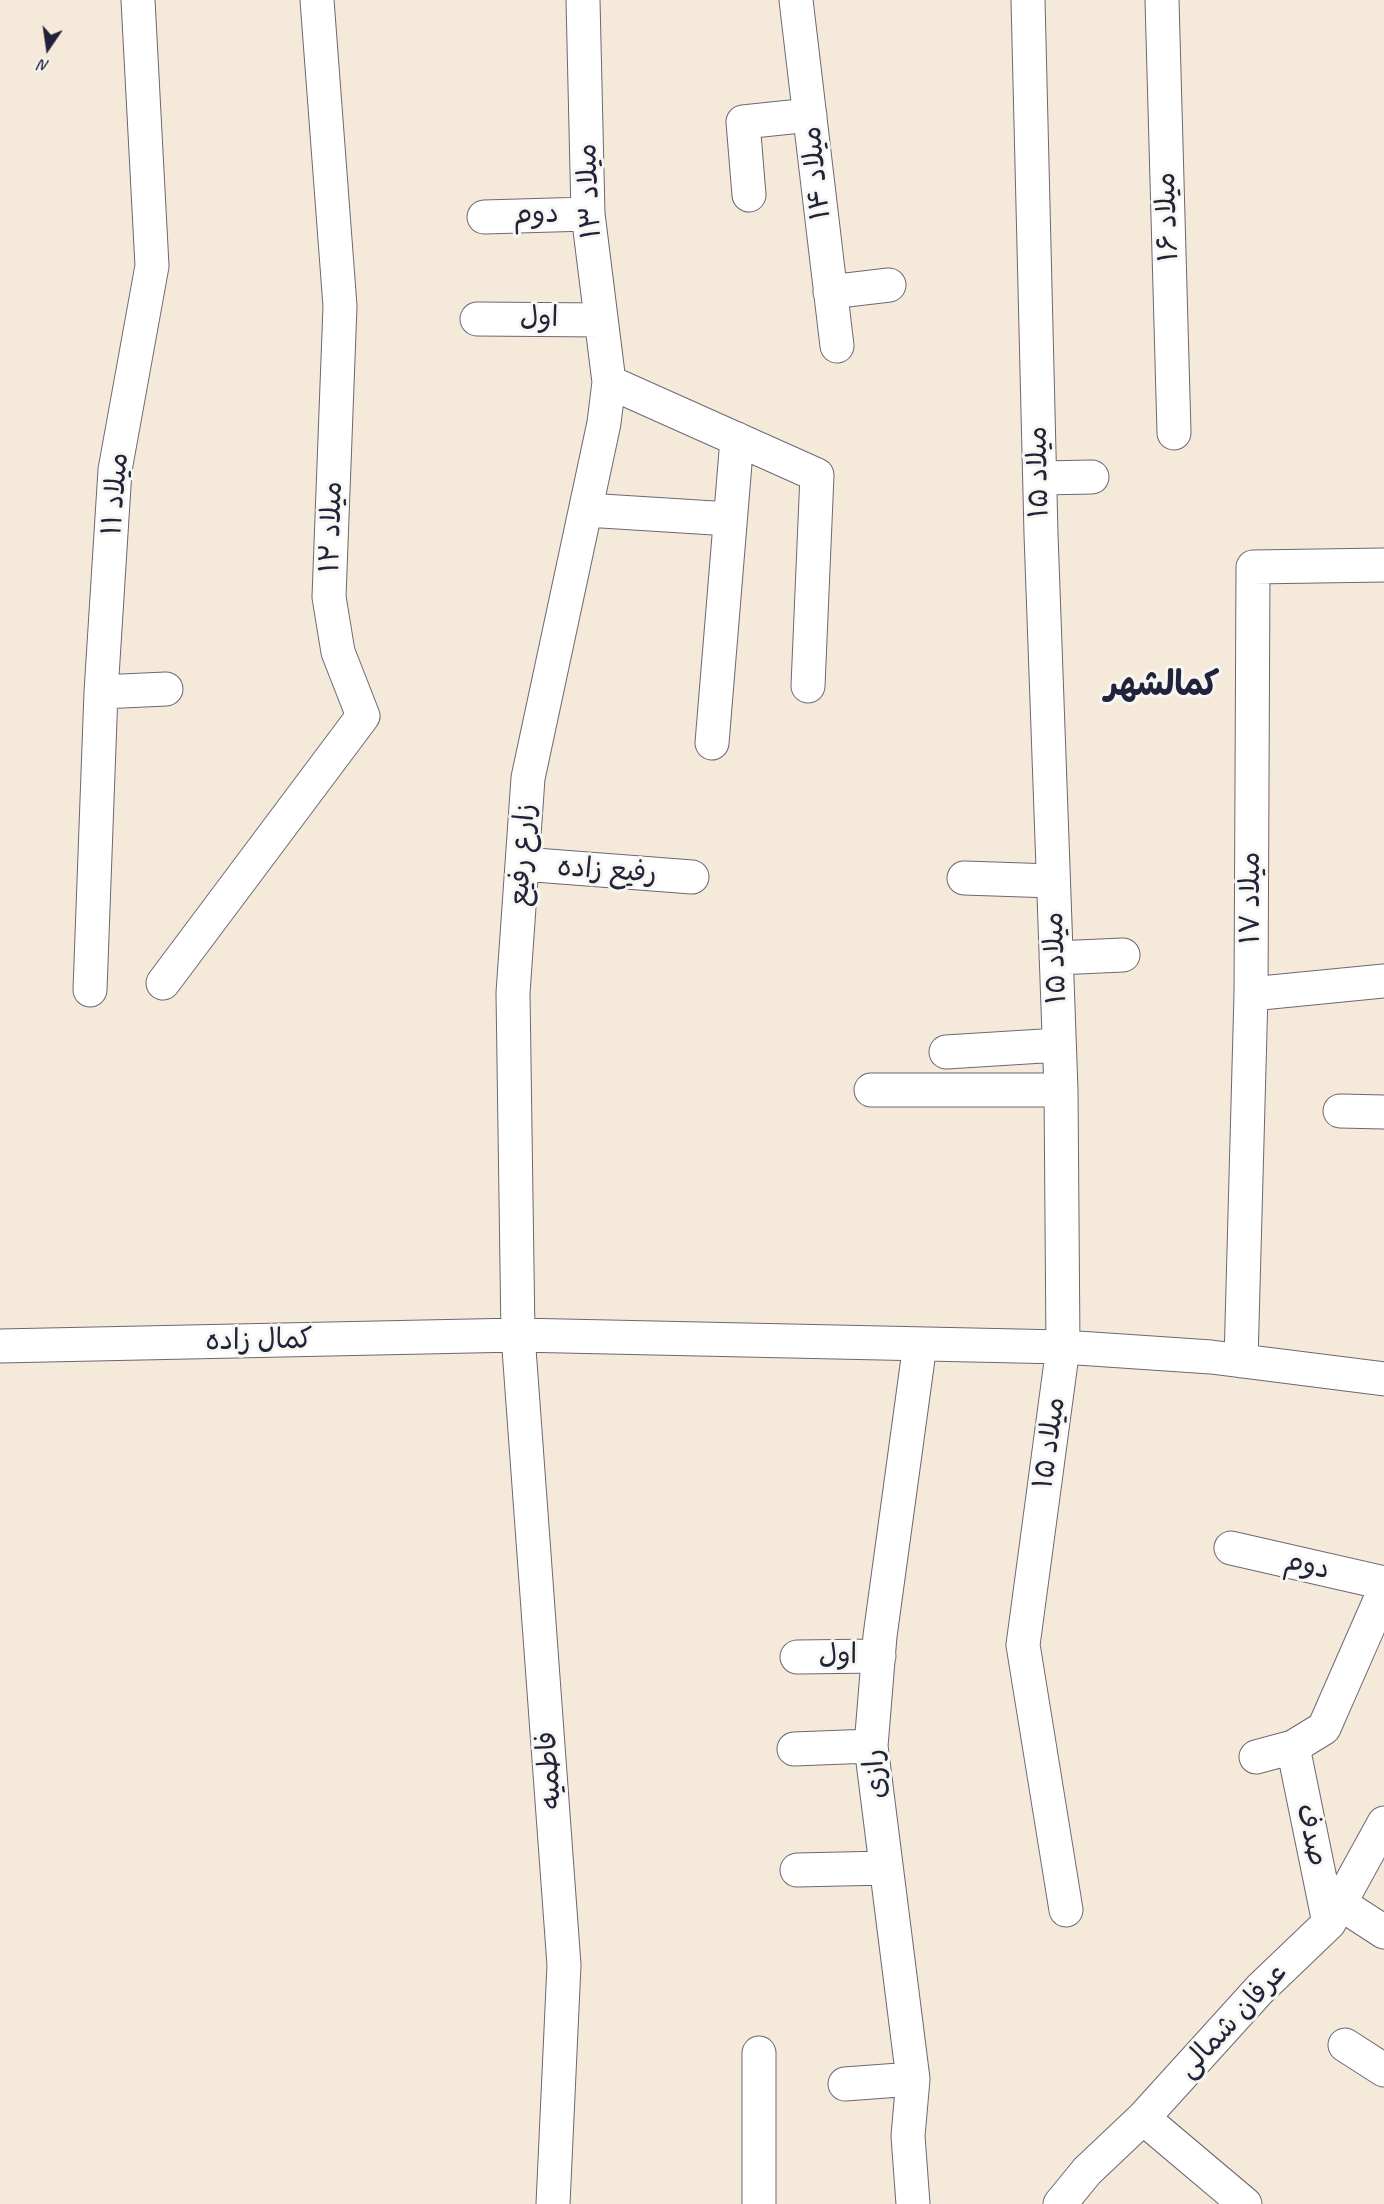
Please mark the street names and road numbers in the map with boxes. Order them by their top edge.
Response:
street label: میلاد ۱۴ [795,125,839,221]
street label: میلاد ۱۳ [571,142,609,240]
street label: میلاد ۱۶ [1150,172,1186,262]
street label: دوم [513,197,559,233]
street label: اول [520,302,558,336]
street label: میلاد ۱۵ [1021,426,1057,518]
street label: میلاد ۱۱ [96,451,136,537]
street label: میلاد ۱۲ [314,481,350,573]
street label: زارع رفیع [503,802,543,908]
street label: رفیع زاده [556,851,658,891]
street label: میلاد ۱۷ [1235,852,1269,944]
street label: میلاد ۱۵ [1038,911,1074,1005]
street label: کمال زاده [205,1323,313,1359]
street label: میلاد ۱۵ [1027,1395,1073,1491]
street label: دوم [1281,1545,1333,1587]
street label: اول [818,1639,858,1673]
street label: فاطمیه [531,1730,569,1810]
street label: رازی [857,1748,895,1800]
street label: صدف [1288,1801,1334,1869]
street label: عرفان شمالی [1171,1957,1295,2085]

